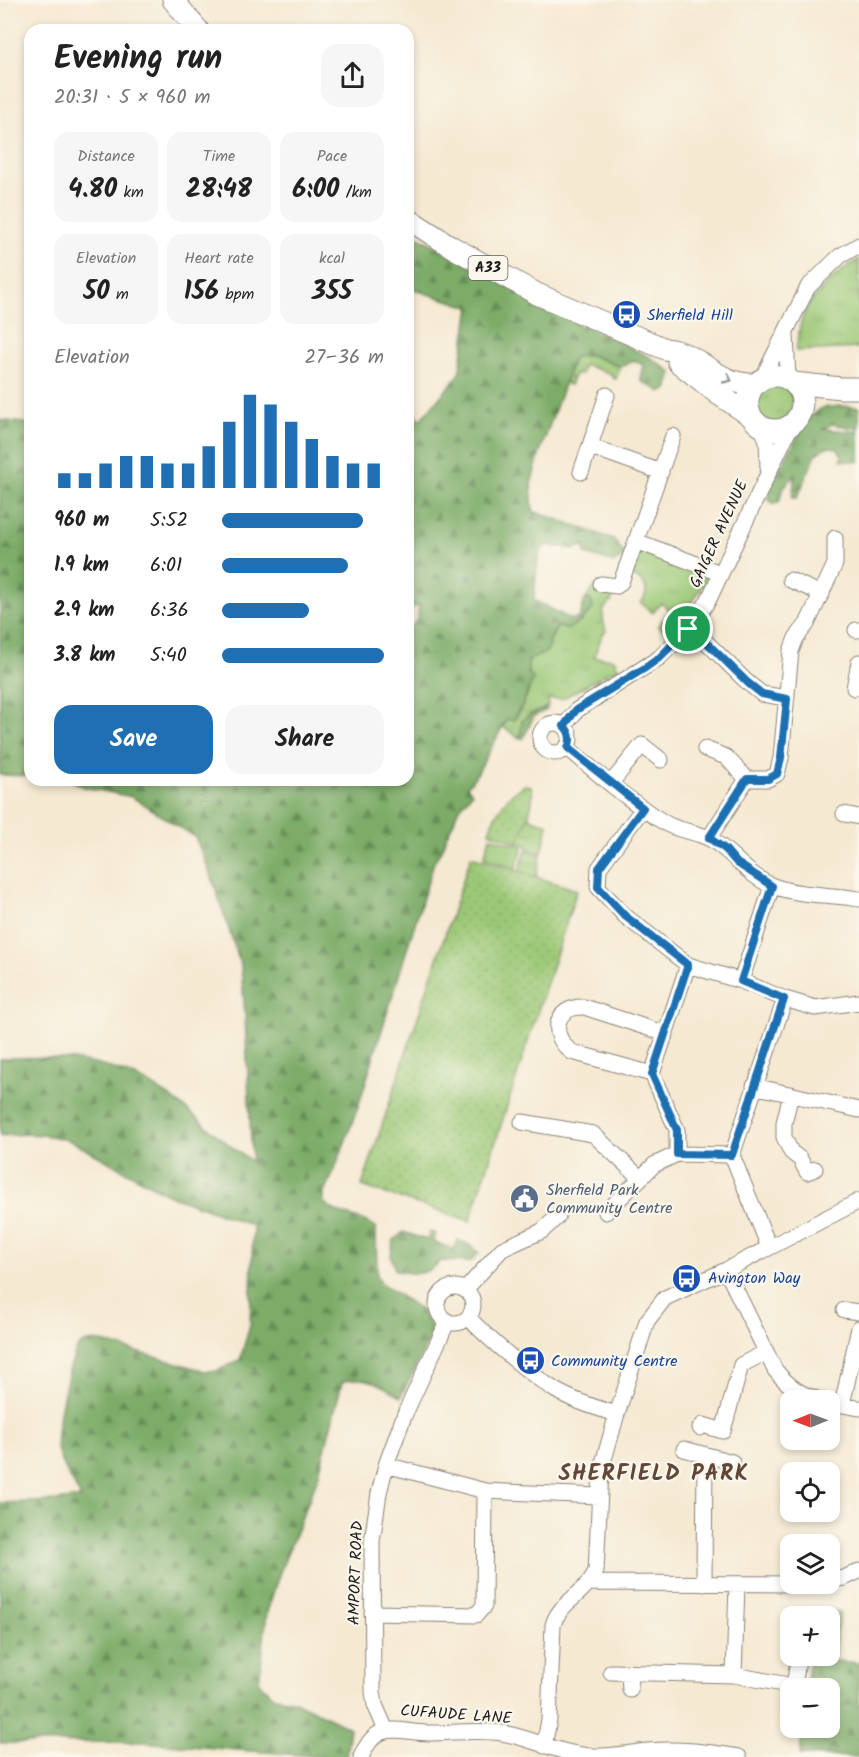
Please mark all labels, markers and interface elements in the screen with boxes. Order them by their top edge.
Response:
text: Evening run [54,33,222,86]
button: share [321,44,384,107]
text: 20:31 · 5 × 960 m [54,82,210,114]
text: Distance [77,144,135,169]
text: Time [203,144,235,169]
text: Pace [317,144,347,169]
text: 4.80 [68,169,117,211]
text: 28:48 [186,169,252,211]
text: 6:00 [292,169,339,211]
text: km [117,180,144,205]
text: /km [339,180,372,205]
text: Elevation [76,246,136,271]
text: Heart rate [184,246,254,271]
text: kcal [319,246,345,271]
road number: A33 [468,256,508,280]
text: 50 [83,271,110,313]
text: 156 [184,271,219,313]
text: 355 [312,271,352,313]
text: m [110,282,129,307]
text: bpm [219,282,254,307]
bus stop icon: Sherfield Hill [610,299,642,331]
place label: Sherfield Hill [647,303,733,328]
text: Elevation [54,342,130,374]
text: 27–36 m [304,342,384,374]
one-way arrow [721,371,732,383]
street label: GAIGER AVENUE [683,475,755,592]
text: 960 m [54,505,109,537]
text: 5:52 [150,505,188,537]
text: 1.9 km [54,550,109,582]
text: 6:01 [150,550,182,582]
text: 2.9 km [54,595,114,627]
text: 6:36 [150,595,189,627]
pin [662,603,713,654]
icon: arrive [671,612,704,645]
text: 3.8 km [54,640,115,672]
text: 5:40 [150,640,187,672]
button: Save [54,705,213,774]
button: Share [225,705,384,774]
place label: Sherfield Park Community Centre [546,1178,672,1221]
public building icon: Sherfield Park Community Centre [509,1183,541,1215]
bus stop icon: Avington Way [671,1262,703,1294]
place label: Avington Way [708,1266,801,1291]
bus stop icon: Community Centre [514,1345,546,1377]
place label: Community Centre [551,1349,677,1374]
north arrow [780,1390,840,1450]
map controls [780,1390,840,1738]
district label: SHERFIELD PARK [558,1457,750,1492]
button: locate [780,1462,840,1522]
street label: AMPORT ROAD [342,1520,370,1626]
button: layers [780,1534,840,1594]
button: + [780,1606,840,1666]
button: − [780,1678,840,1738]
street label: CUFAUDE LANE [399,1699,513,1731]

